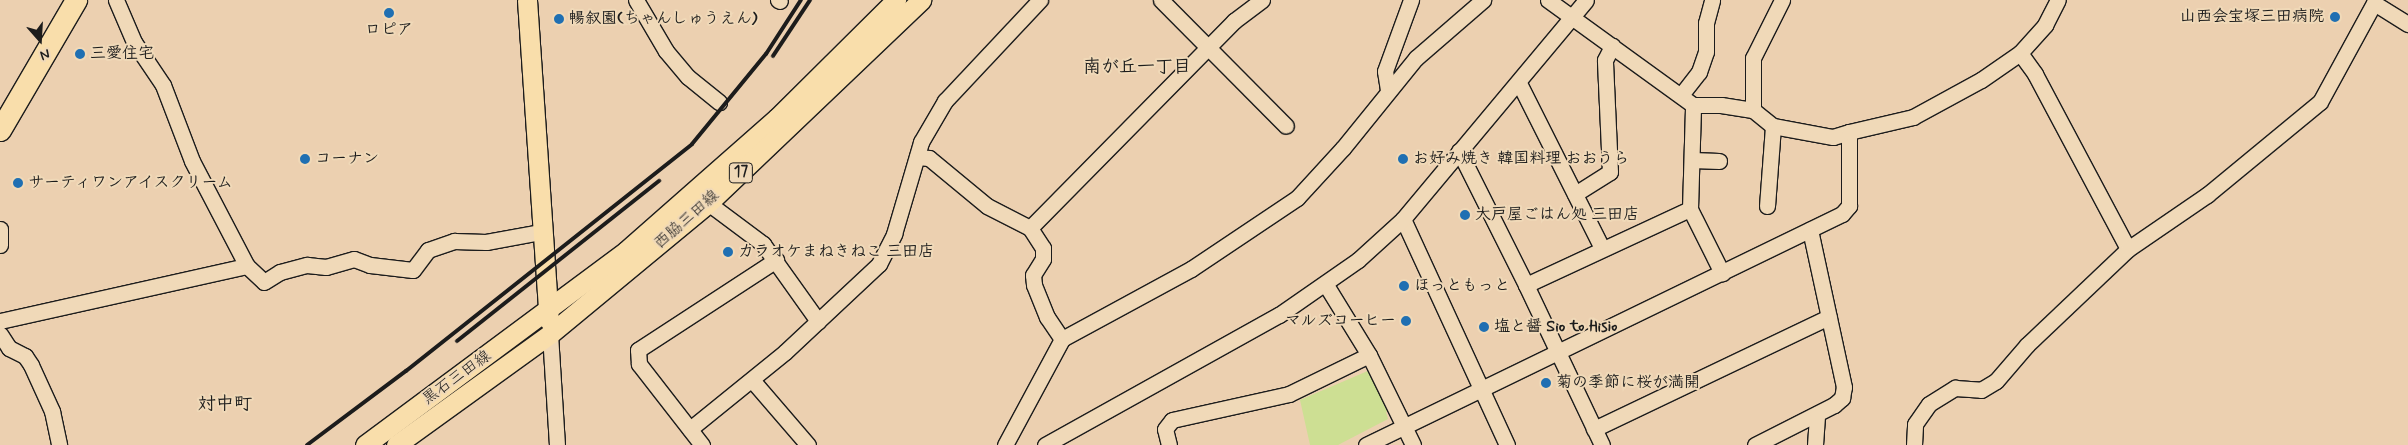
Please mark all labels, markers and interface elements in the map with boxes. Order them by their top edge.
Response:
marker: ロピア [383,7,395,19]
place label: 山西会宝塚三田病院 [2180,7,2324,27]
place label: 暢叙園(ちゃんしゅうえん) [569,9,758,29]
marker: 山西会宝塚三田病院 [2328,10,2342,24]
marker: 暢叙園(ちゃんしゅうえん) [553,13,565,25]
north arrow [15,15,65,65]
place label: ロピア [365,20,413,40]
text: N [38,44,52,64]
place label: 三愛住宅 [90,44,154,64]
marker: 三愛住宅 [74,48,86,60]
district label: 南が丘一丁目 [1083,56,1191,78]
place label: コーナン [315,149,379,169]
place label: お好み焼き 韓国料理 おおうら [1413,149,1630,169]
marker: コーナン [299,153,311,165]
marker: お好み焼き 韓国料理 おおうら [1397,153,1409,165]
road number: 17 [728,160,754,186]
place label: サーティワンアイスクリーム [28,173,236,193]
marker: サーティワンアイスクリーム [12,177,24,189]
street label: 西脇三田線 [651,187,723,253]
place label: 大戸屋ごはん処 三田店 [1475,205,1639,225]
marker: 大戸屋ごはん処 三田店 [1459,209,1471,221]
place label: カラオケまねきねこ 三田店 [738,242,934,262]
marker: カラオケまねきねこ 三田店 [722,246,734,258]
place label: ほっともっと [1414,276,1510,296]
marker: ほっともっと [1398,280,1410,292]
place label: マルズコーヒー [1284,311,1396,331]
marker: マルズコーヒー [1400,315,1412,327]
place label: 塩と醤 Sio to Hisio [1494,317,1621,337]
marker: 塩と醤 Sio to Hisio [1478,321,1490,333]
street label: 黒石三田線 [419,347,495,409]
place label: 菊の季節に桜が満開 [1556,373,1700,393]
marker: 菊の季節に桜が満開 [1540,377,1552,389]
district label: 対中町 [198,393,252,415]

